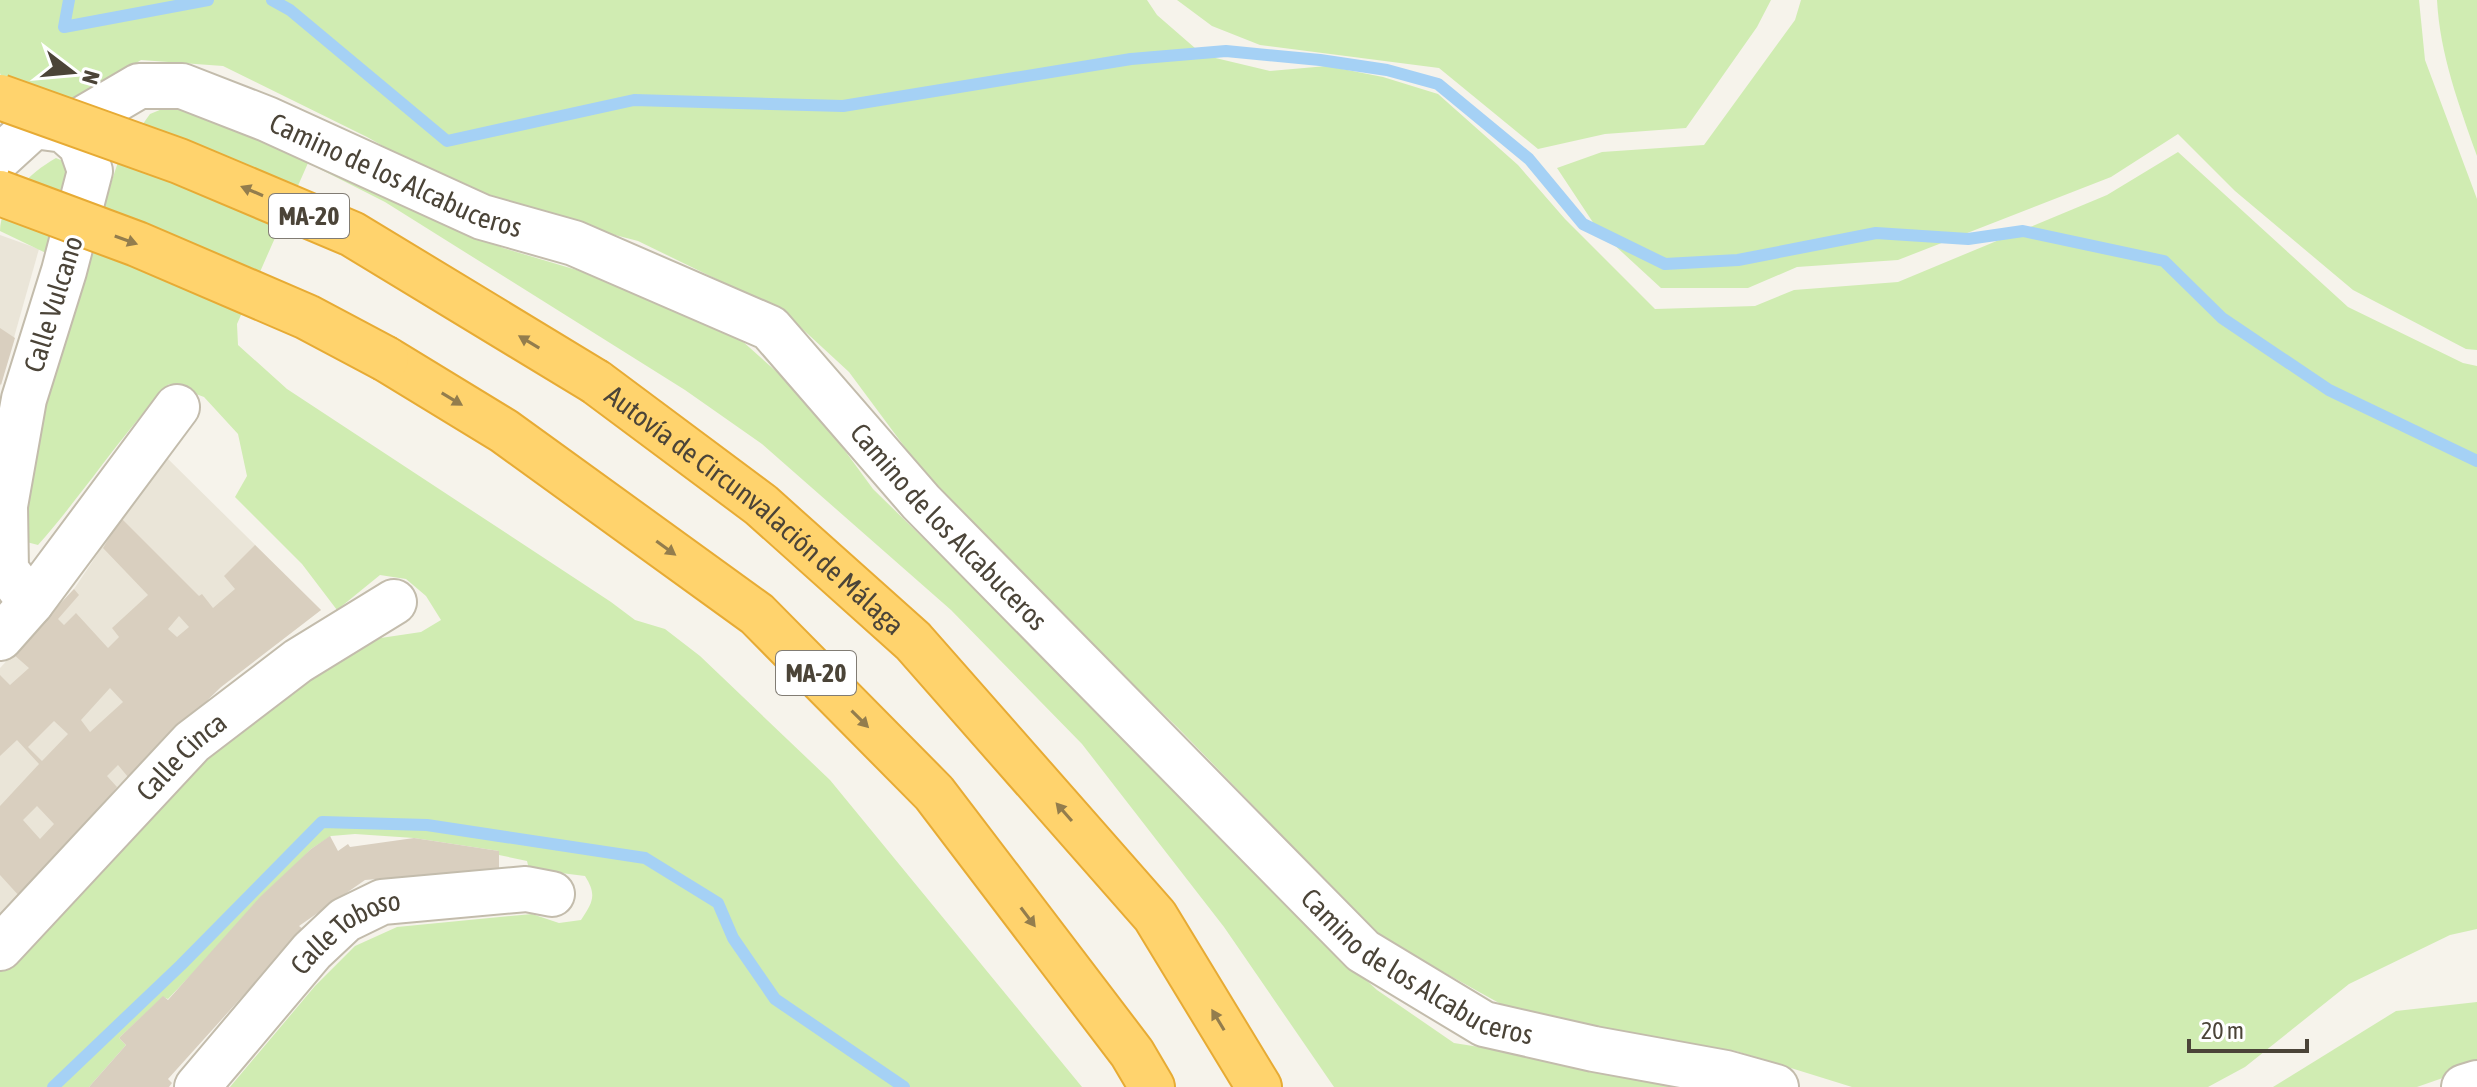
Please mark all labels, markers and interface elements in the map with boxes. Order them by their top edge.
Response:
north arrow [32,32,112,112]
text: N [77,68,106,87]
street label: Camino de los Alcabuceros [265,106,526,243]
one-way arrow [240,185,264,198]
road number: MA-20 [269,194,349,238]
street label: Calle Vulcano [17,232,89,376]
one-way arrow [114,234,138,247]
one-way arrow [518,335,540,349]
street label: Autovía de Circunvalación de Málaga [599,379,911,641]
one-way arrow [441,392,463,406]
street label: Camino de los Alcabuceros [844,417,1054,637]
one-way arrow [655,539,676,555]
road number: MA-20 [776,651,856,695]
street label: Calle Cinca [130,706,233,807]
one-way arrow [851,709,869,728]
one-way arrow [1056,803,1073,823]
street label: Camino de los Alcabuceros [1295,882,1536,1051]
street label: Calle Toboso [284,884,402,981]
one-way arrow [1019,907,1035,927]
scale bar [2189,1003,2307,1053]
one-way arrow [1212,1009,1226,1031]
text: 20 m [2201,1017,2244,1044]

